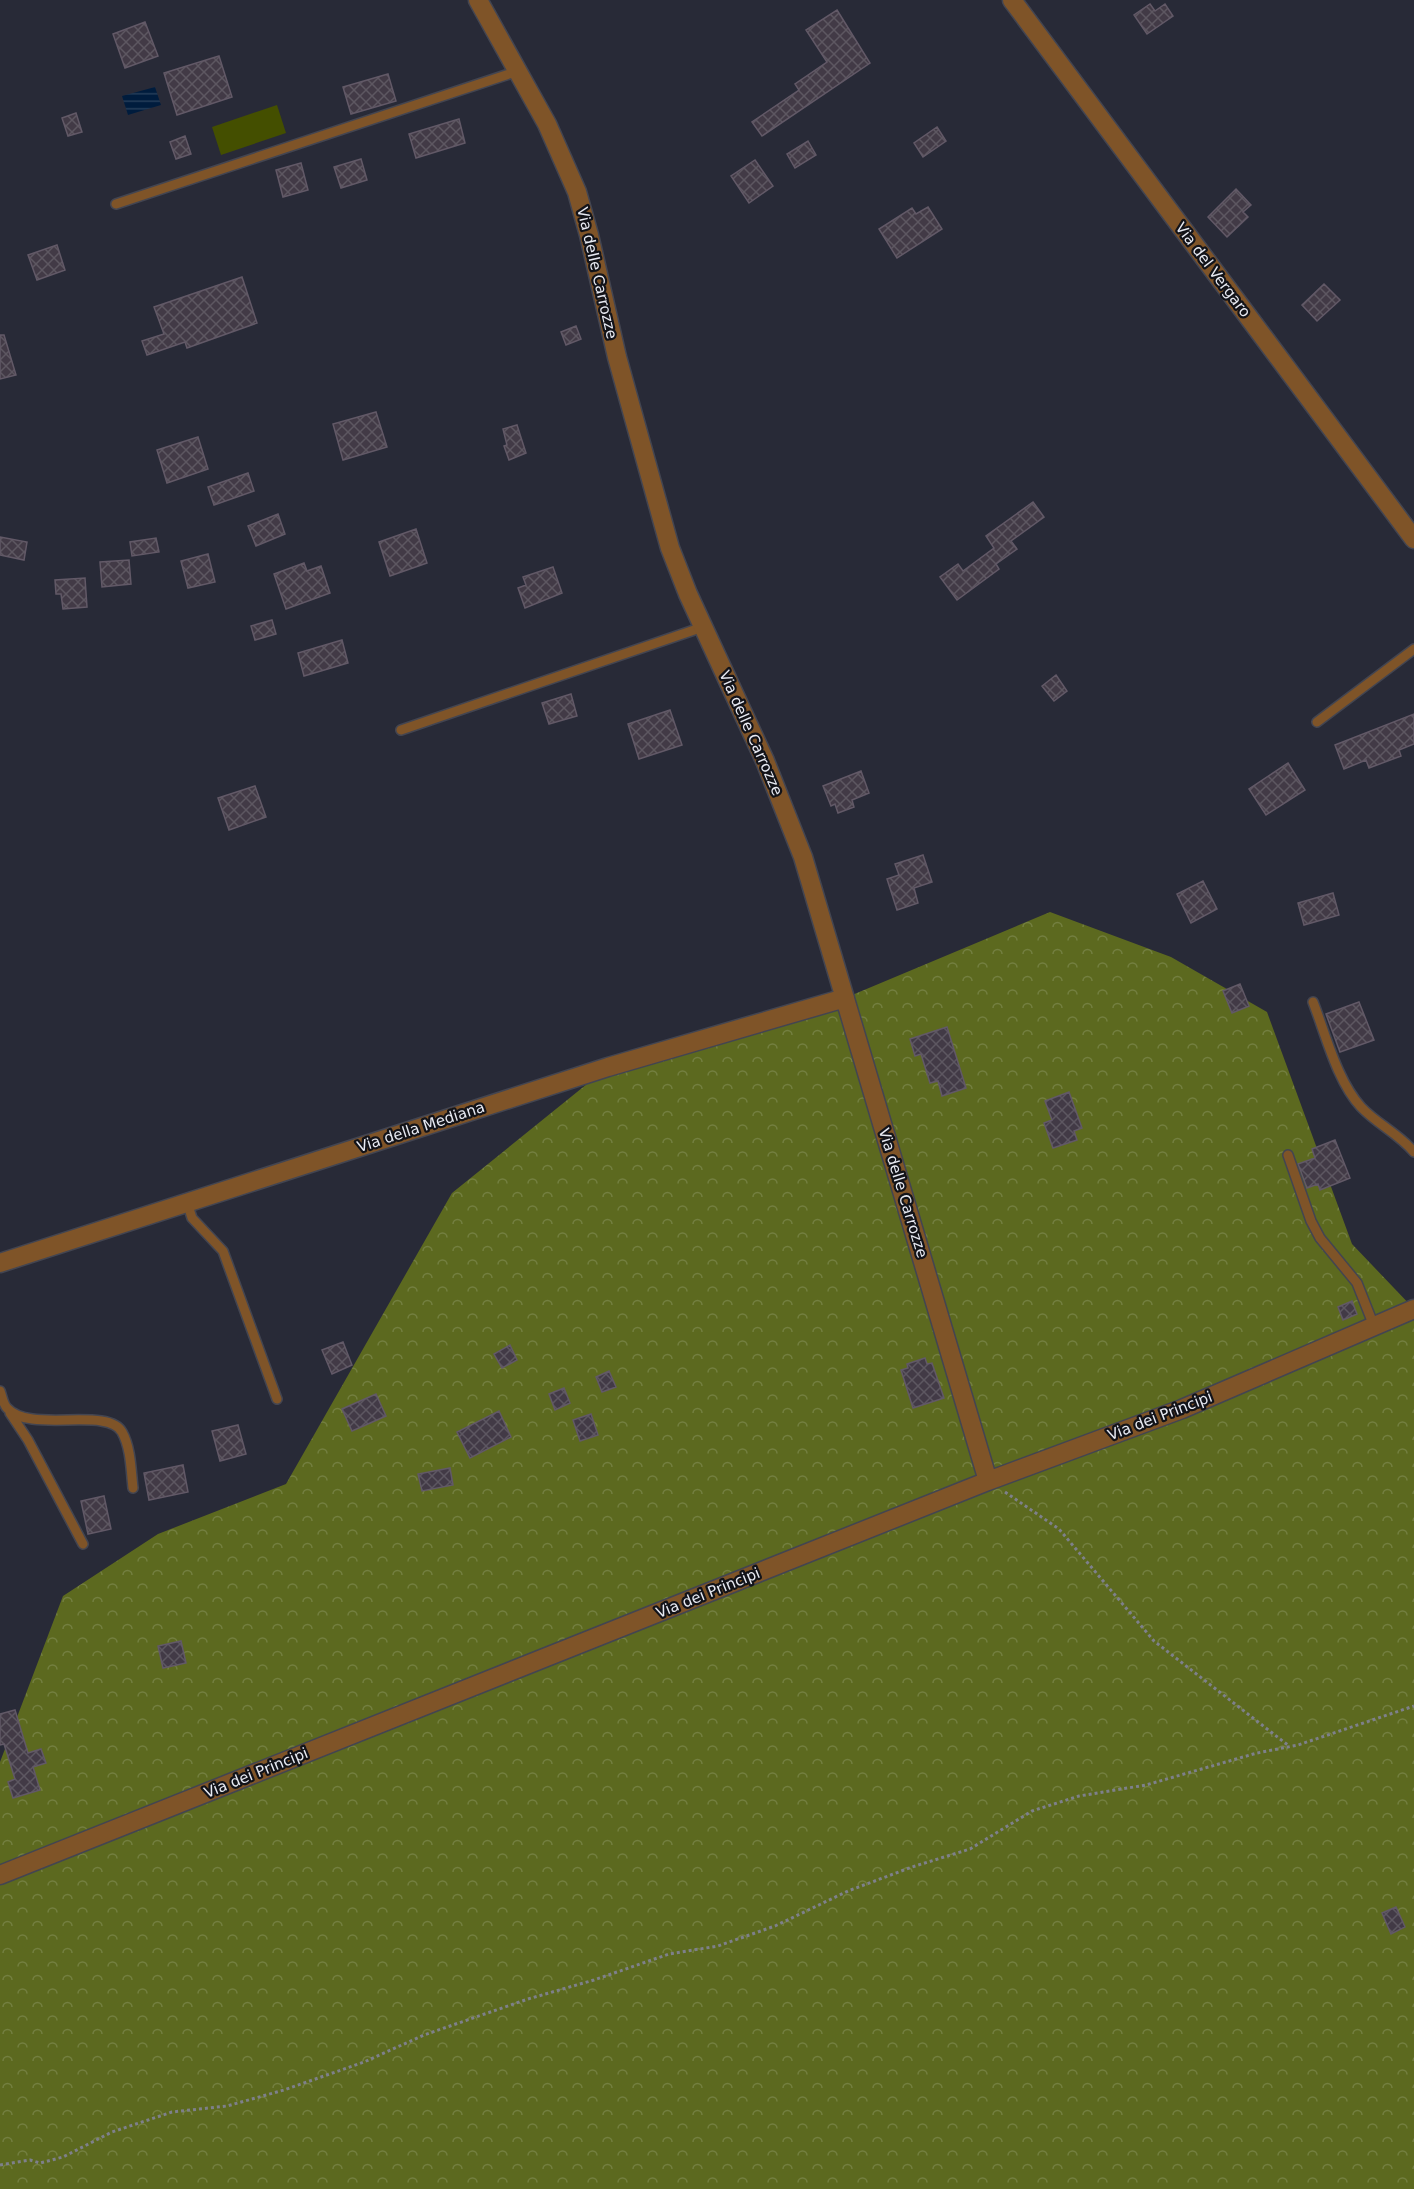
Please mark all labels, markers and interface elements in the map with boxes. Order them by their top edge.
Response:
street label: Via delle Carrozze [573,205,621,341]
street label: Via del Vergaro [1172,219,1254,321]
street label: Via delle Carrozze [715,668,787,798]
street label: Via della Mediana [355,1098,487,1156]
street label: Via delle Carrozze [875,1126,931,1260]
street label: Via dei Principi [1105,1388,1215,1444]
street label: Via dei Principi [653,1564,763,1622]
street label: Via dei Principi [201,1744,311,1802]

